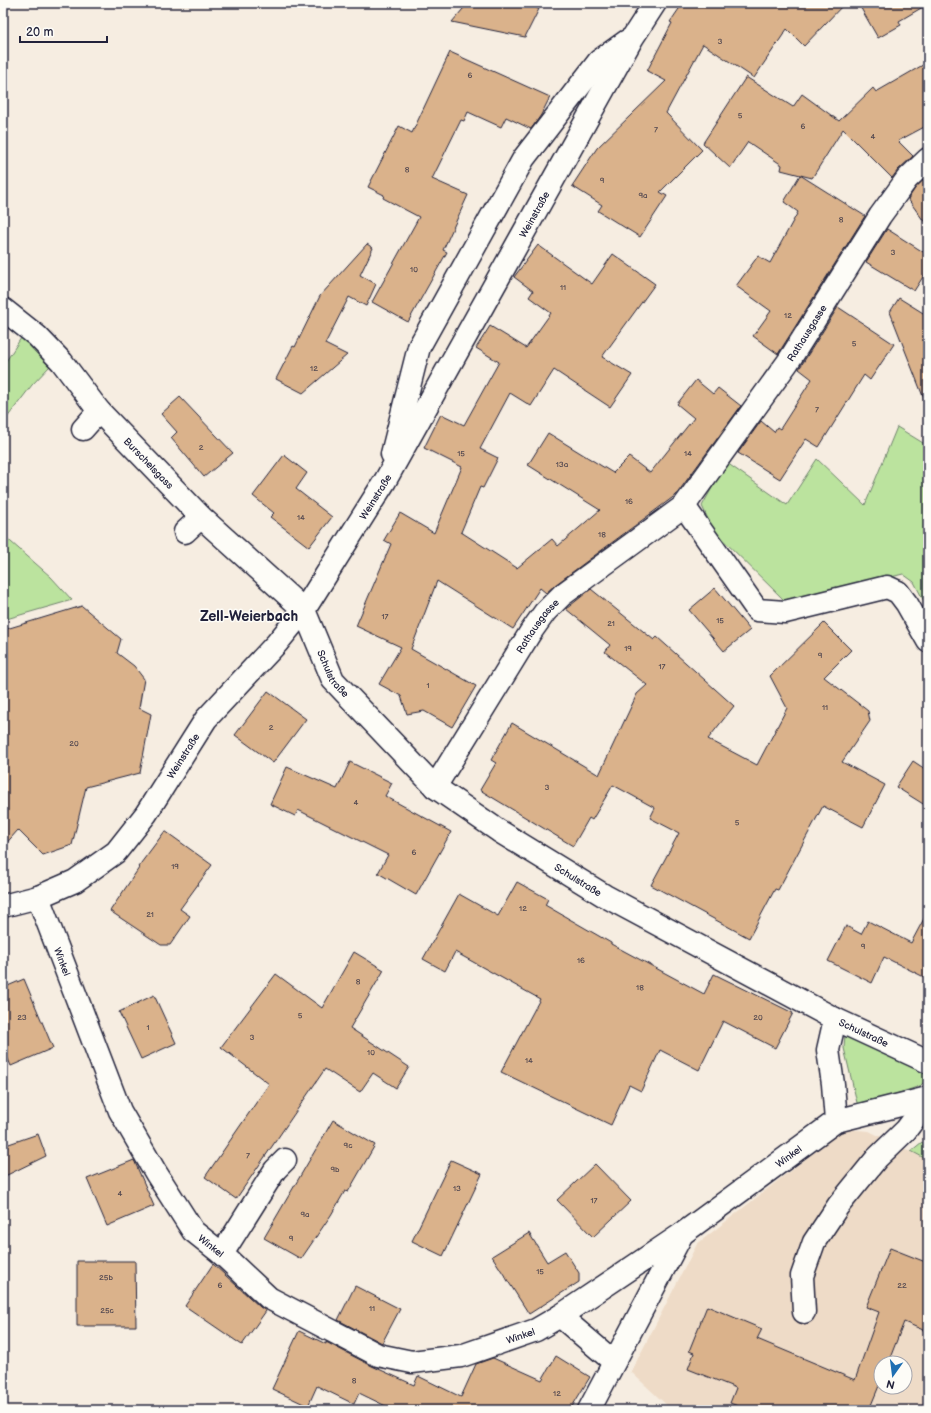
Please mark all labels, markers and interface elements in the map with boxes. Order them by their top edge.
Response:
scale bar [20,18,107,44]
text: 20 m [26,25,53,40]
house number: 3 [718,37,723,46]
house number: 6 [468,71,473,80]
house number: 5 [738,111,743,120]
house number: 6 [801,122,806,131]
house number: 7 [654,125,658,134]
house number: 4 [871,132,876,141]
house number: 8 [405,165,410,174]
house number: 9 [600,176,605,185]
street label: Weinstraße [517,189,553,240]
house number: 9a [638,191,648,200]
house number: 8 [839,215,844,224]
house number: 3 [891,248,896,257]
house number: 10 [410,265,418,274]
house number: 11 [560,283,566,292]
street label: Rathausgasse [785,303,830,364]
house number: 12 [784,311,792,320]
house number: 5 [852,339,857,348]
house number: 12 [310,364,318,373]
house number: 7 [815,405,819,414]
street label: Burschelsgass [121,436,176,492]
house number: 2 [199,443,204,452]
house number: 15 [457,449,465,458]
house number: 14 [684,449,692,458]
house number: 13a [556,460,569,469]
street label: Weinstraße [357,472,395,522]
house number: 16 [625,497,633,506]
house number: 14 [297,513,305,522]
house number: 18 [598,530,606,539]
street label: Rathausgasse [514,597,562,656]
district label: Zell-Weierbach [200,608,298,625]
house number: 17 [381,612,389,621]
house number: 15 [716,616,724,625]
house number: 21 [607,619,615,628]
house number: 19 [624,644,632,653]
street label: Schulstraße [314,648,351,700]
house number: 9 [818,651,823,660]
house number: 17 [658,662,666,671]
house number: 1 [426,681,430,690]
house number: 11 [822,703,828,712]
house number: 2 [269,723,274,732]
street label: Weinstraße [165,731,202,781]
house number: 20 [69,739,79,748]
house number: 3 [545,783,550,792]
house number: 4 [354,798,359,807]
house number: 5 [735,818,740,827]
house number: 6 [412,848,417,857]
street label: Schulstraße [552,861,604,900]
house number: 19 [171,862,179,871]
house number: 12 [519,904,527,913]
house number: 21 [146,910,154,919]
house number: 9 [861,942,866,951]
street label: Winkel [51,946,73,978]
house number: 16 [577,956,585,965]
house number: 8 [356,977,361,986]
house number: 18 [636,983,644,992]
house number: 5 [298,1011,303,1020]
house number: 23 [17,1013,27,1022]
house number: 20 [753,1013,763,1022]
street label: Schulstraße [837,1017,890,1050]
house number: 1 [146,1023,150,1032]
house number: 3 [250,1033,255,1042]
house number: 10 [367,1048,375,1057]
house number: 14 [525,1056,533,1065]
house number: 9c [344,1141,352,1150]
street label: Winkel [774,1143,804,1170]
house number: 7 [246,1151,250,1160]
house number: 9b [330,1165,340,1174]
house number: 13 [453,1184,461,1193]
house number: 4 [118,1189,123,1198]
house number: 17 [590,1196,598,1205]
house number: 9a [300,1210,310,1219]
street label: Winkel [195,1232,226,1260]
house number: 9 [289,1234,294,1243]
house number: 15 [536,1267,544,1276]
house number: 25b [99,1273,113,1282]
house number: 6 [218,1281,223,1290]
house number: 22 [897,1281,907,1290]
house number: 11 [369,1304,375,1313]
house number: 25c [100,1306,114,1315]
street label: Winkel [505,1326,537,1347]
north arrow [873,1355,913,1395]
house number: 8 [352,1376,357,1385]
text: N [885,1377,896,1392]
house number: 12 [553,1389,561,1398]

